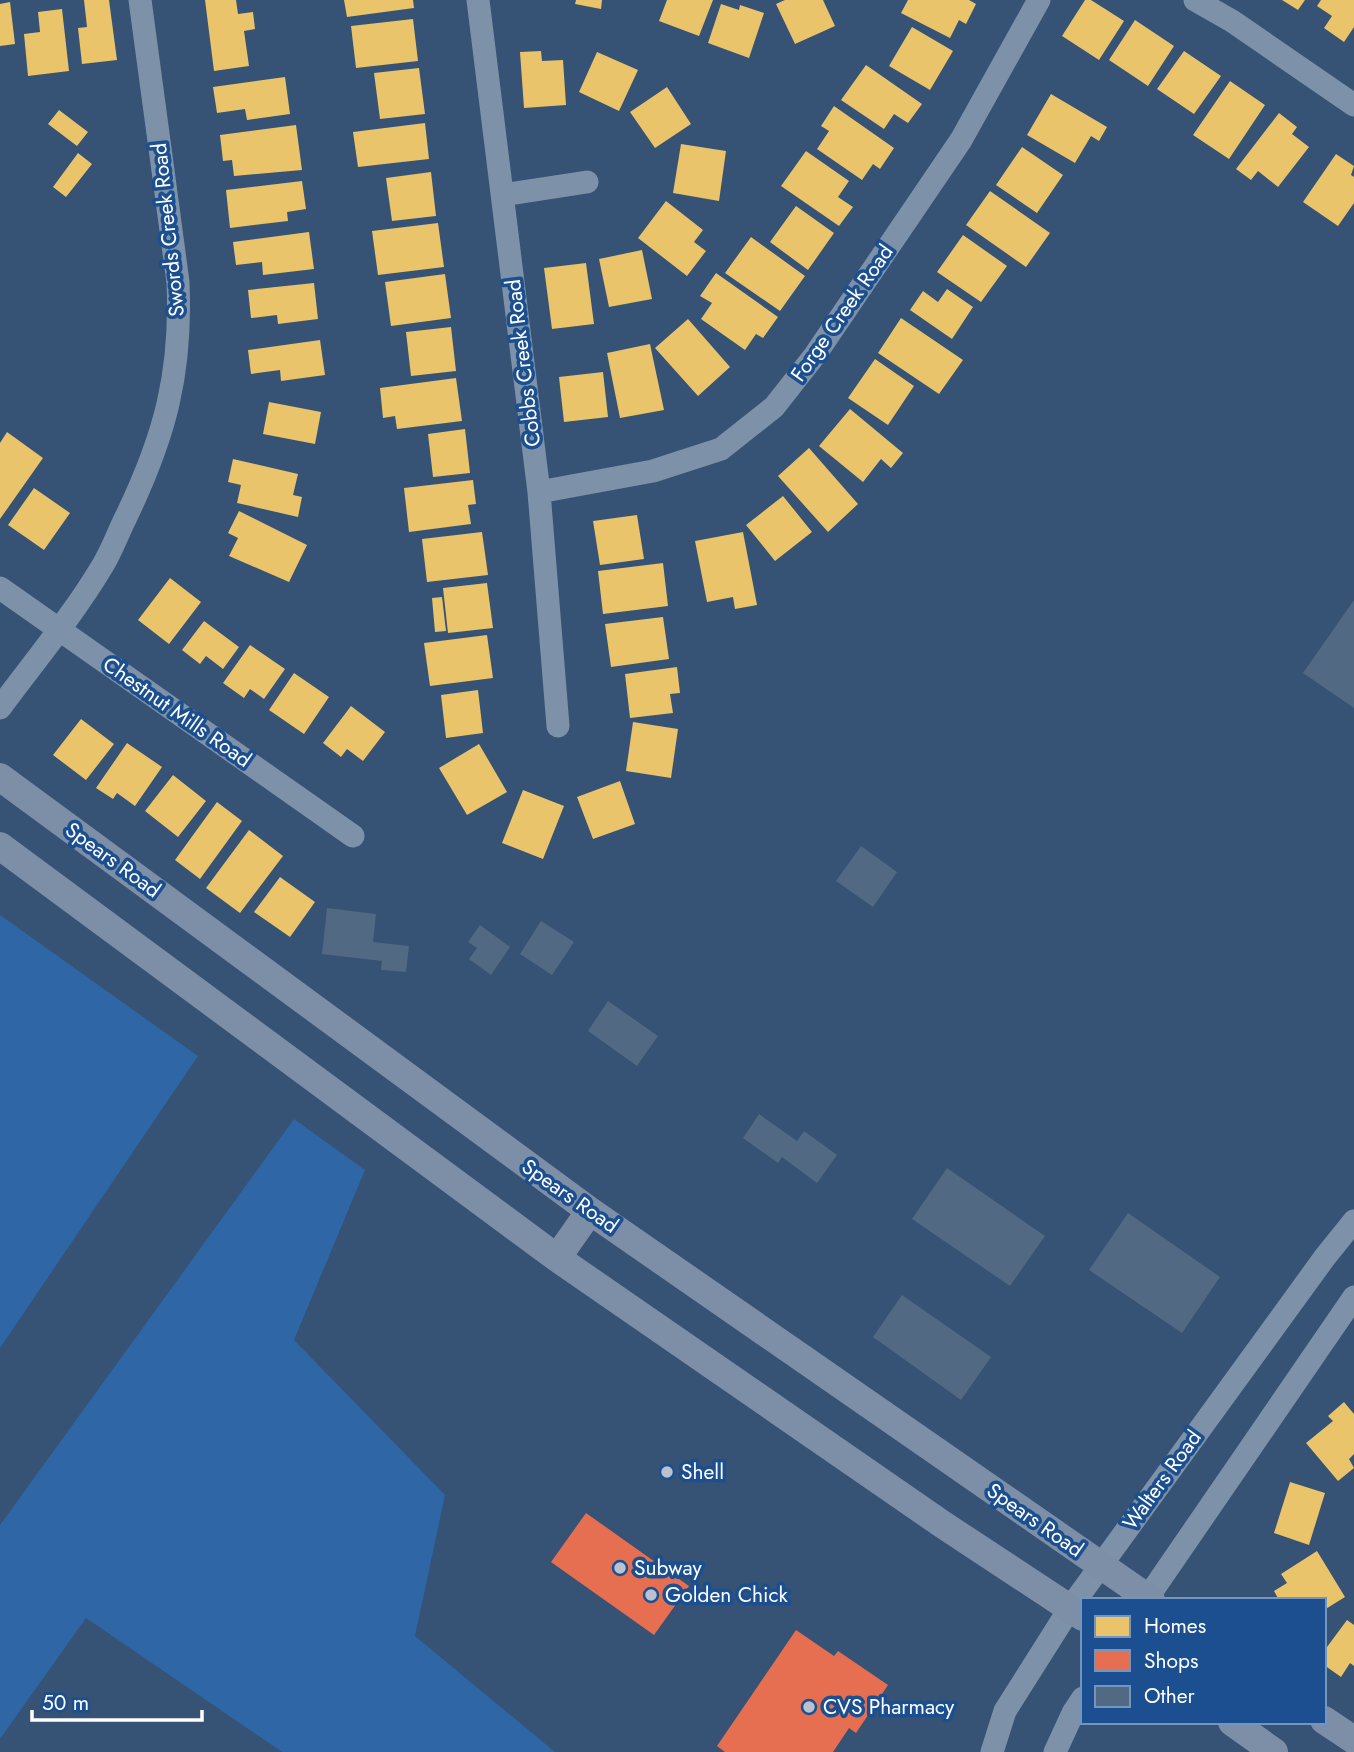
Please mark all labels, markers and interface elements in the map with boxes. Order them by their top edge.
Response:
street label: Swords Creek Road [144,142,192,318]
street label: Forge Creek Road [784,238,900,388]
street label: Cobbs Creek Road [498,278,548,448]
street label: Chestnut Mills Road [97,649,257,775]
street label: Spears Road [59,815,167,905]
street label: Spears Road [516,1152,624,1240]
street label: Walters Road [1116,1424,1208,1536]
place label: Shell [681,1457,724,1487]
marker: Shell [659,1464,675,1480]
street label: Spears Road [981,1476,1089,1564]
place label: Subway [634,1553,702,1583]
marker: Subway [612,1560,628,1576]
place label: Golden Chick [665,1580,789,1610]
marker: Golden Chick [643,1587,659,1603]
legend [1081,1598,1326,1724]
text: Homes [1144,1611,1206,1641]
text: Shops [1144,1646,1198,1676]
scale bar [32,1678,201,1722]
text: Other [1144,1681,1195,1711]
text: 50 m [42,1688,89,1718]
place label: CVS Pharmacy [823,1692,955,1722]
marker: CVS Pharmacy [801,1699,817,1715]

